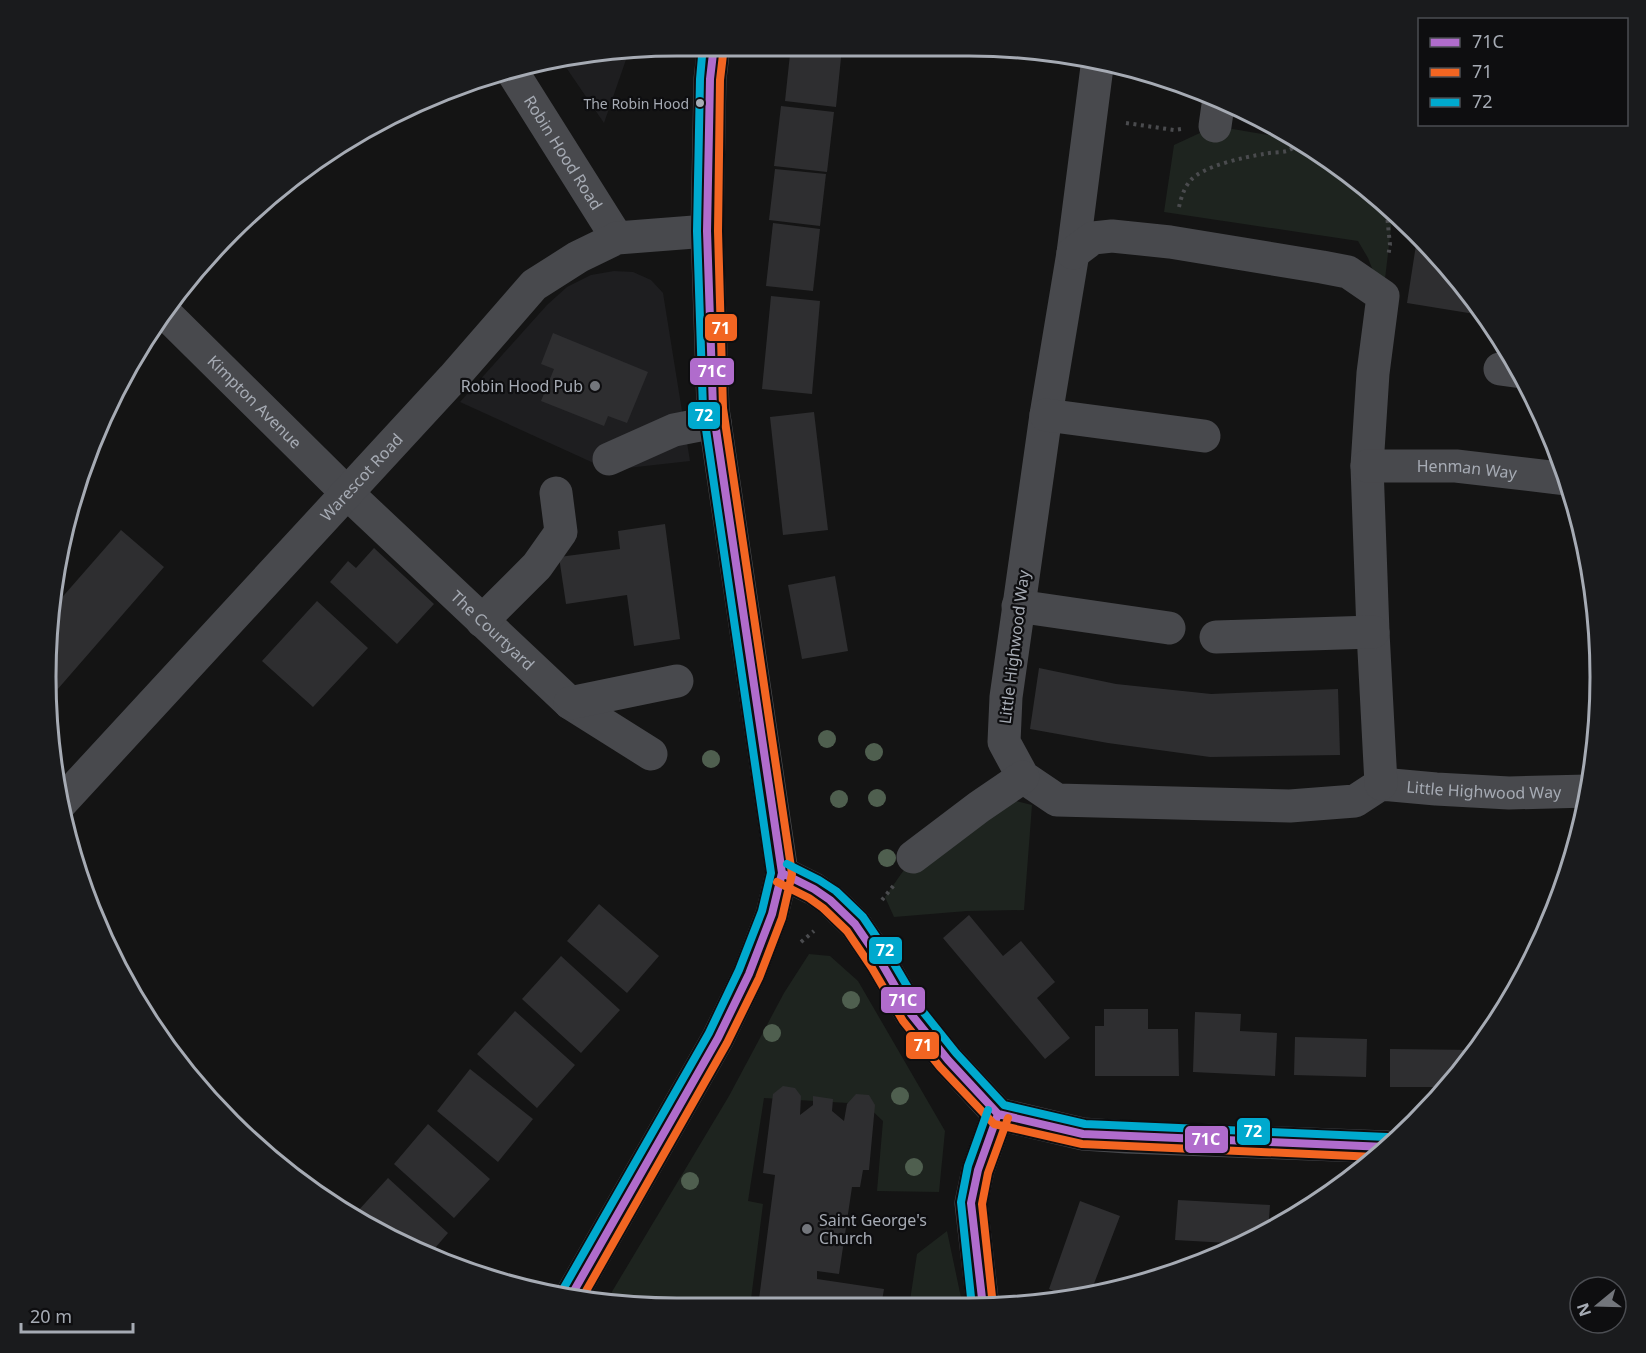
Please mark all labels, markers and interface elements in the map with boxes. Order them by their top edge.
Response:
legend [1418,18,1628,126]
text: 71C [1472,29,1504,53]
text: 71 [1472,59,1493,83]
text: 72 [1472,89,1493,113]
street label: Robin Hood Road [519,91,608,214]
place label: The Robin Hood [583,94,689,113]
marker: The Robin Hood [694,97,706,109]
line badge: 71 [704,313,738,342]
text: 71 [712,317,730,339]
street label: Kimpton Avenue [203,350,307,453]
line badge: 71C [689,357,735,386]
text: 71C [698,360,726,382]
place label: Robin Hood Pub [461,375,583,397]
marker: Robin Hood Pub [588,379,602,393]
line badge: 72 [687,401,721,430]
text: 72 [695,404,713,426]
street label: Warescot Road [315,428,408,526]
street label: Henman Way [1417,455,1519,484]
street label: Little Highwood Way [994,568,1034,725]
street label: The Courtyard [446,585,539,675]
street label: Little Highwood Way [1406,775,1562,804]
line badge: 72 [868,936,903,965]
text: 72 [876,939,894,961]
line badge: 71C [880,986,926,1014]
text: 71C [889,989,917,1011]
line badge: 71 [905,1031,940,1060]
text: 71 [914,1034,932,1056]
line badge: 72 [1236,1117,1271,1146]
text: 72 [1244,1120,1262,1142]
line badge: 71C [1184,1125,1229,1154]
text: 71C [1192,1128,1220,1150]
place label: Saint George's Church [819,1209,927,1249]
marker: Saint George's Church [800,1222,814,1236]
north arrow [1568,1275,1628,1335]
scale bar [21,1296,134,1334]
text: N [1571,1300,1596,1320]
text: 20 m [30,1304,72,1328]

